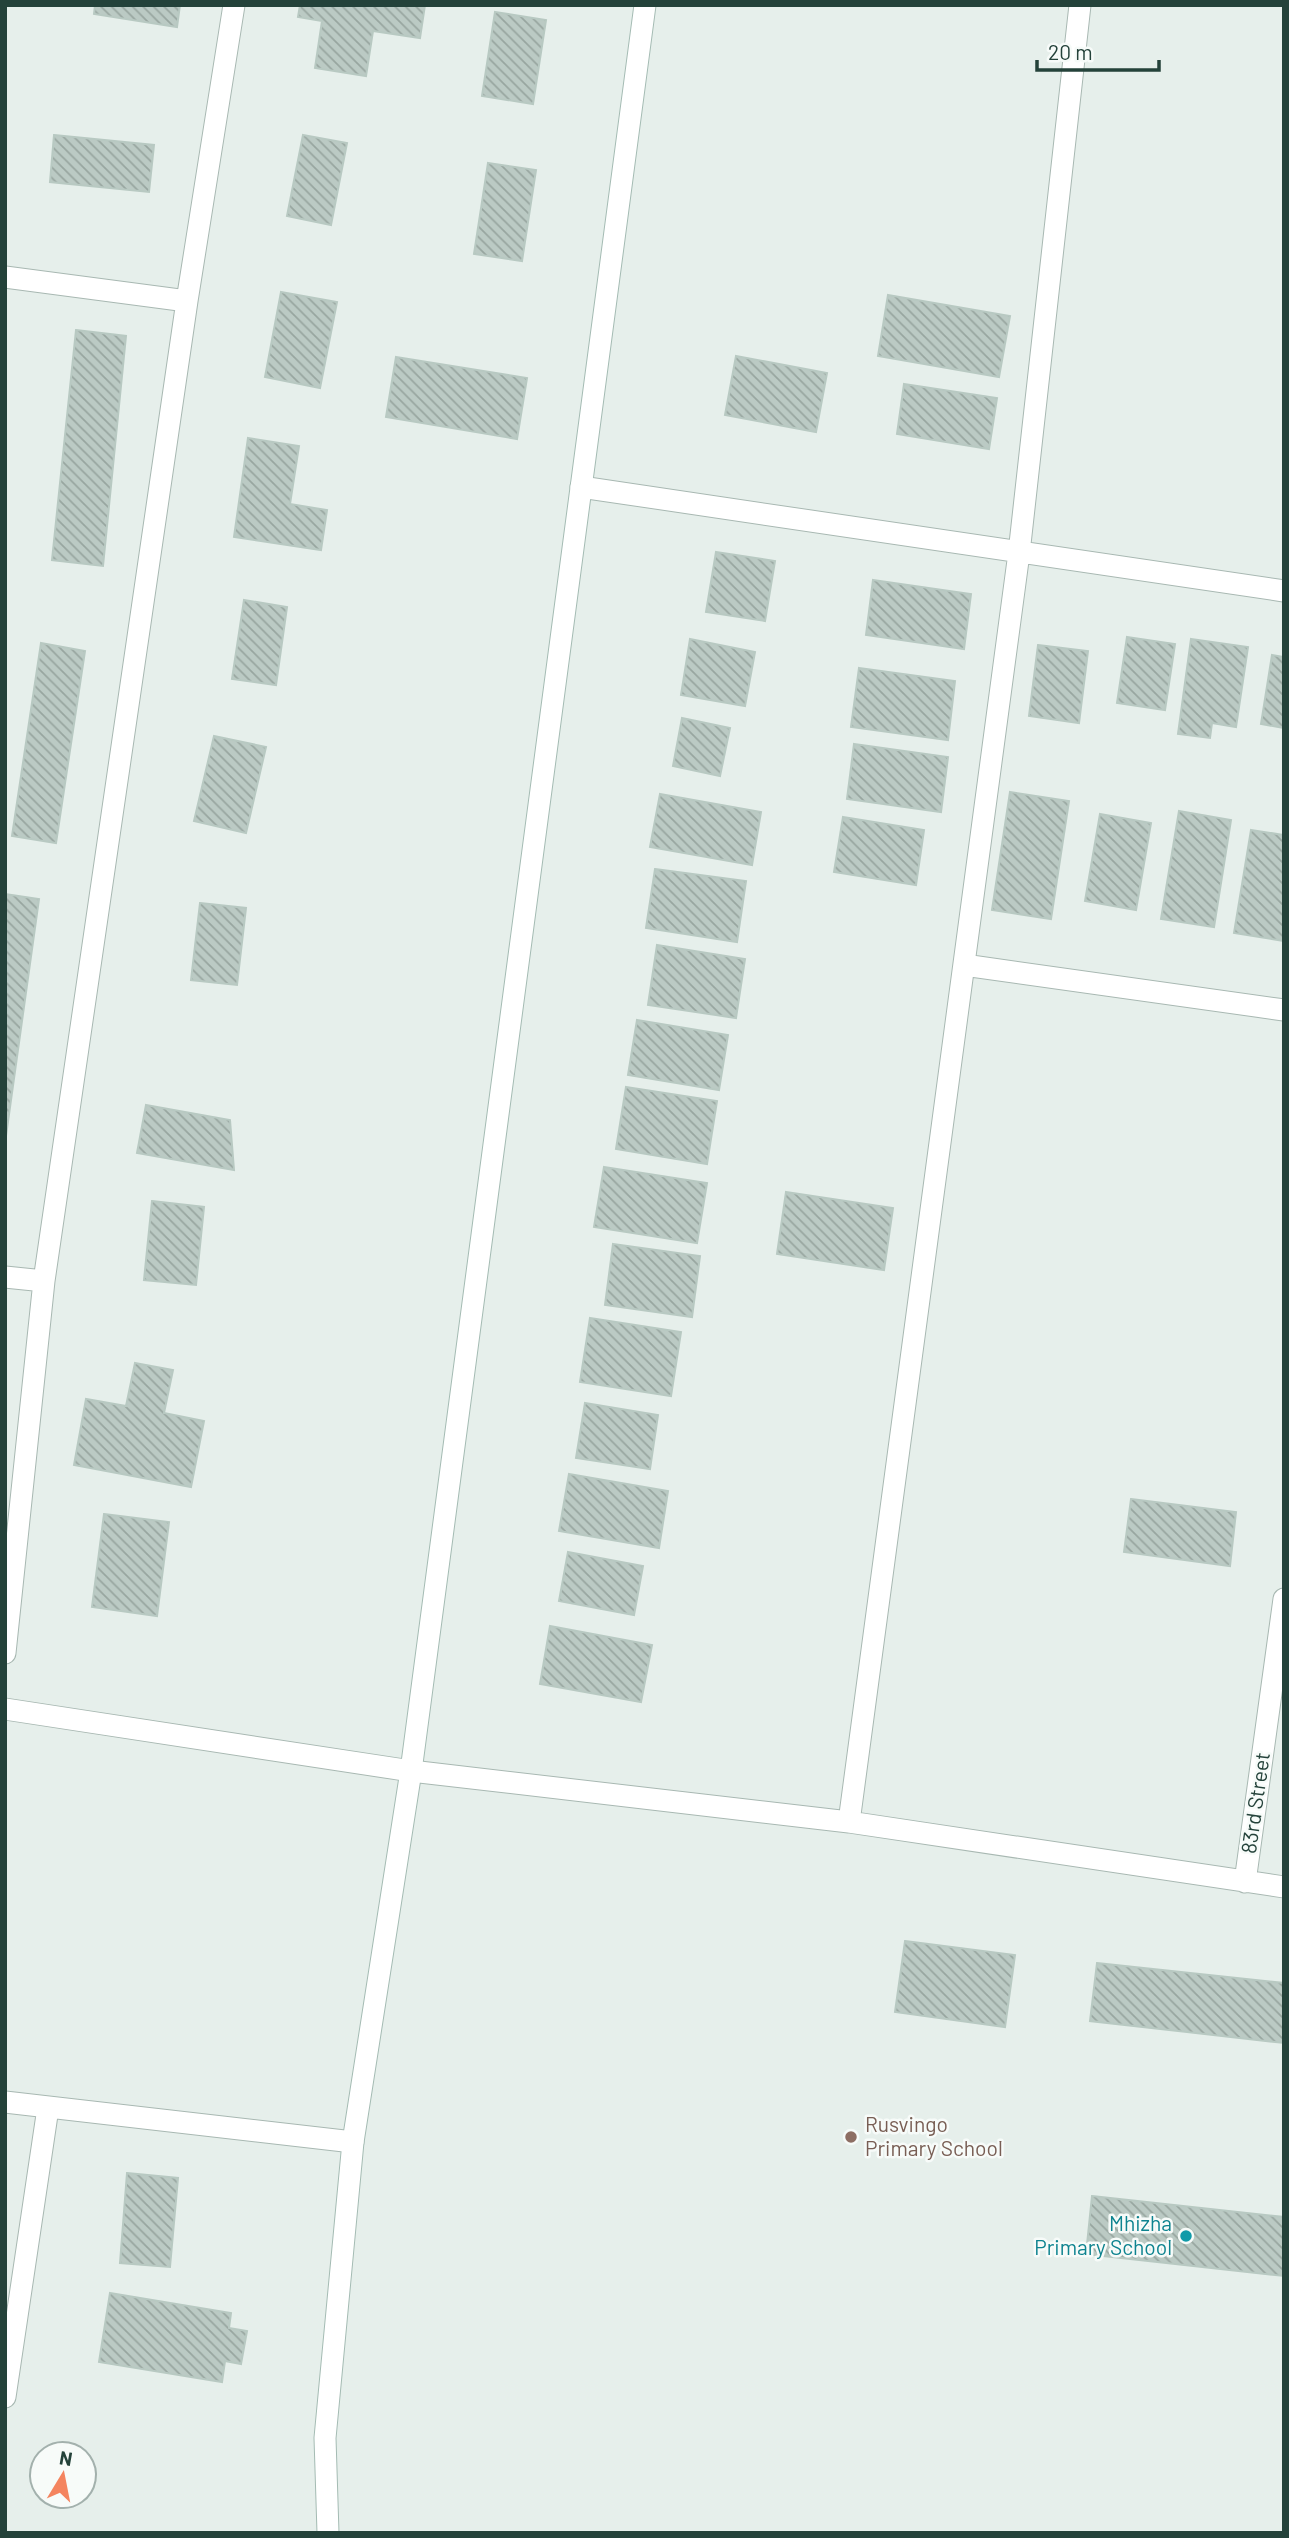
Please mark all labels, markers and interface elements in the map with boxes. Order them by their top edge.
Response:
scale bar [1037,28,1160,72]
text: 20 m [1048,39,1093,64]
street label: 83rd Street [1235,1750,1274,1855]
place label: Rusvingo Primary School [865,2111,1003,2160]
marker: Rusvingo Primary School [843,2129,859,2145]
place label: Mhizha Primary School [1034,2210,1172,2259]
marker: Mhizha Primary School [1178,2228,1194,2244]
north arrow [28,2440,98,2510]
text: N [58,2445,74,2470]

